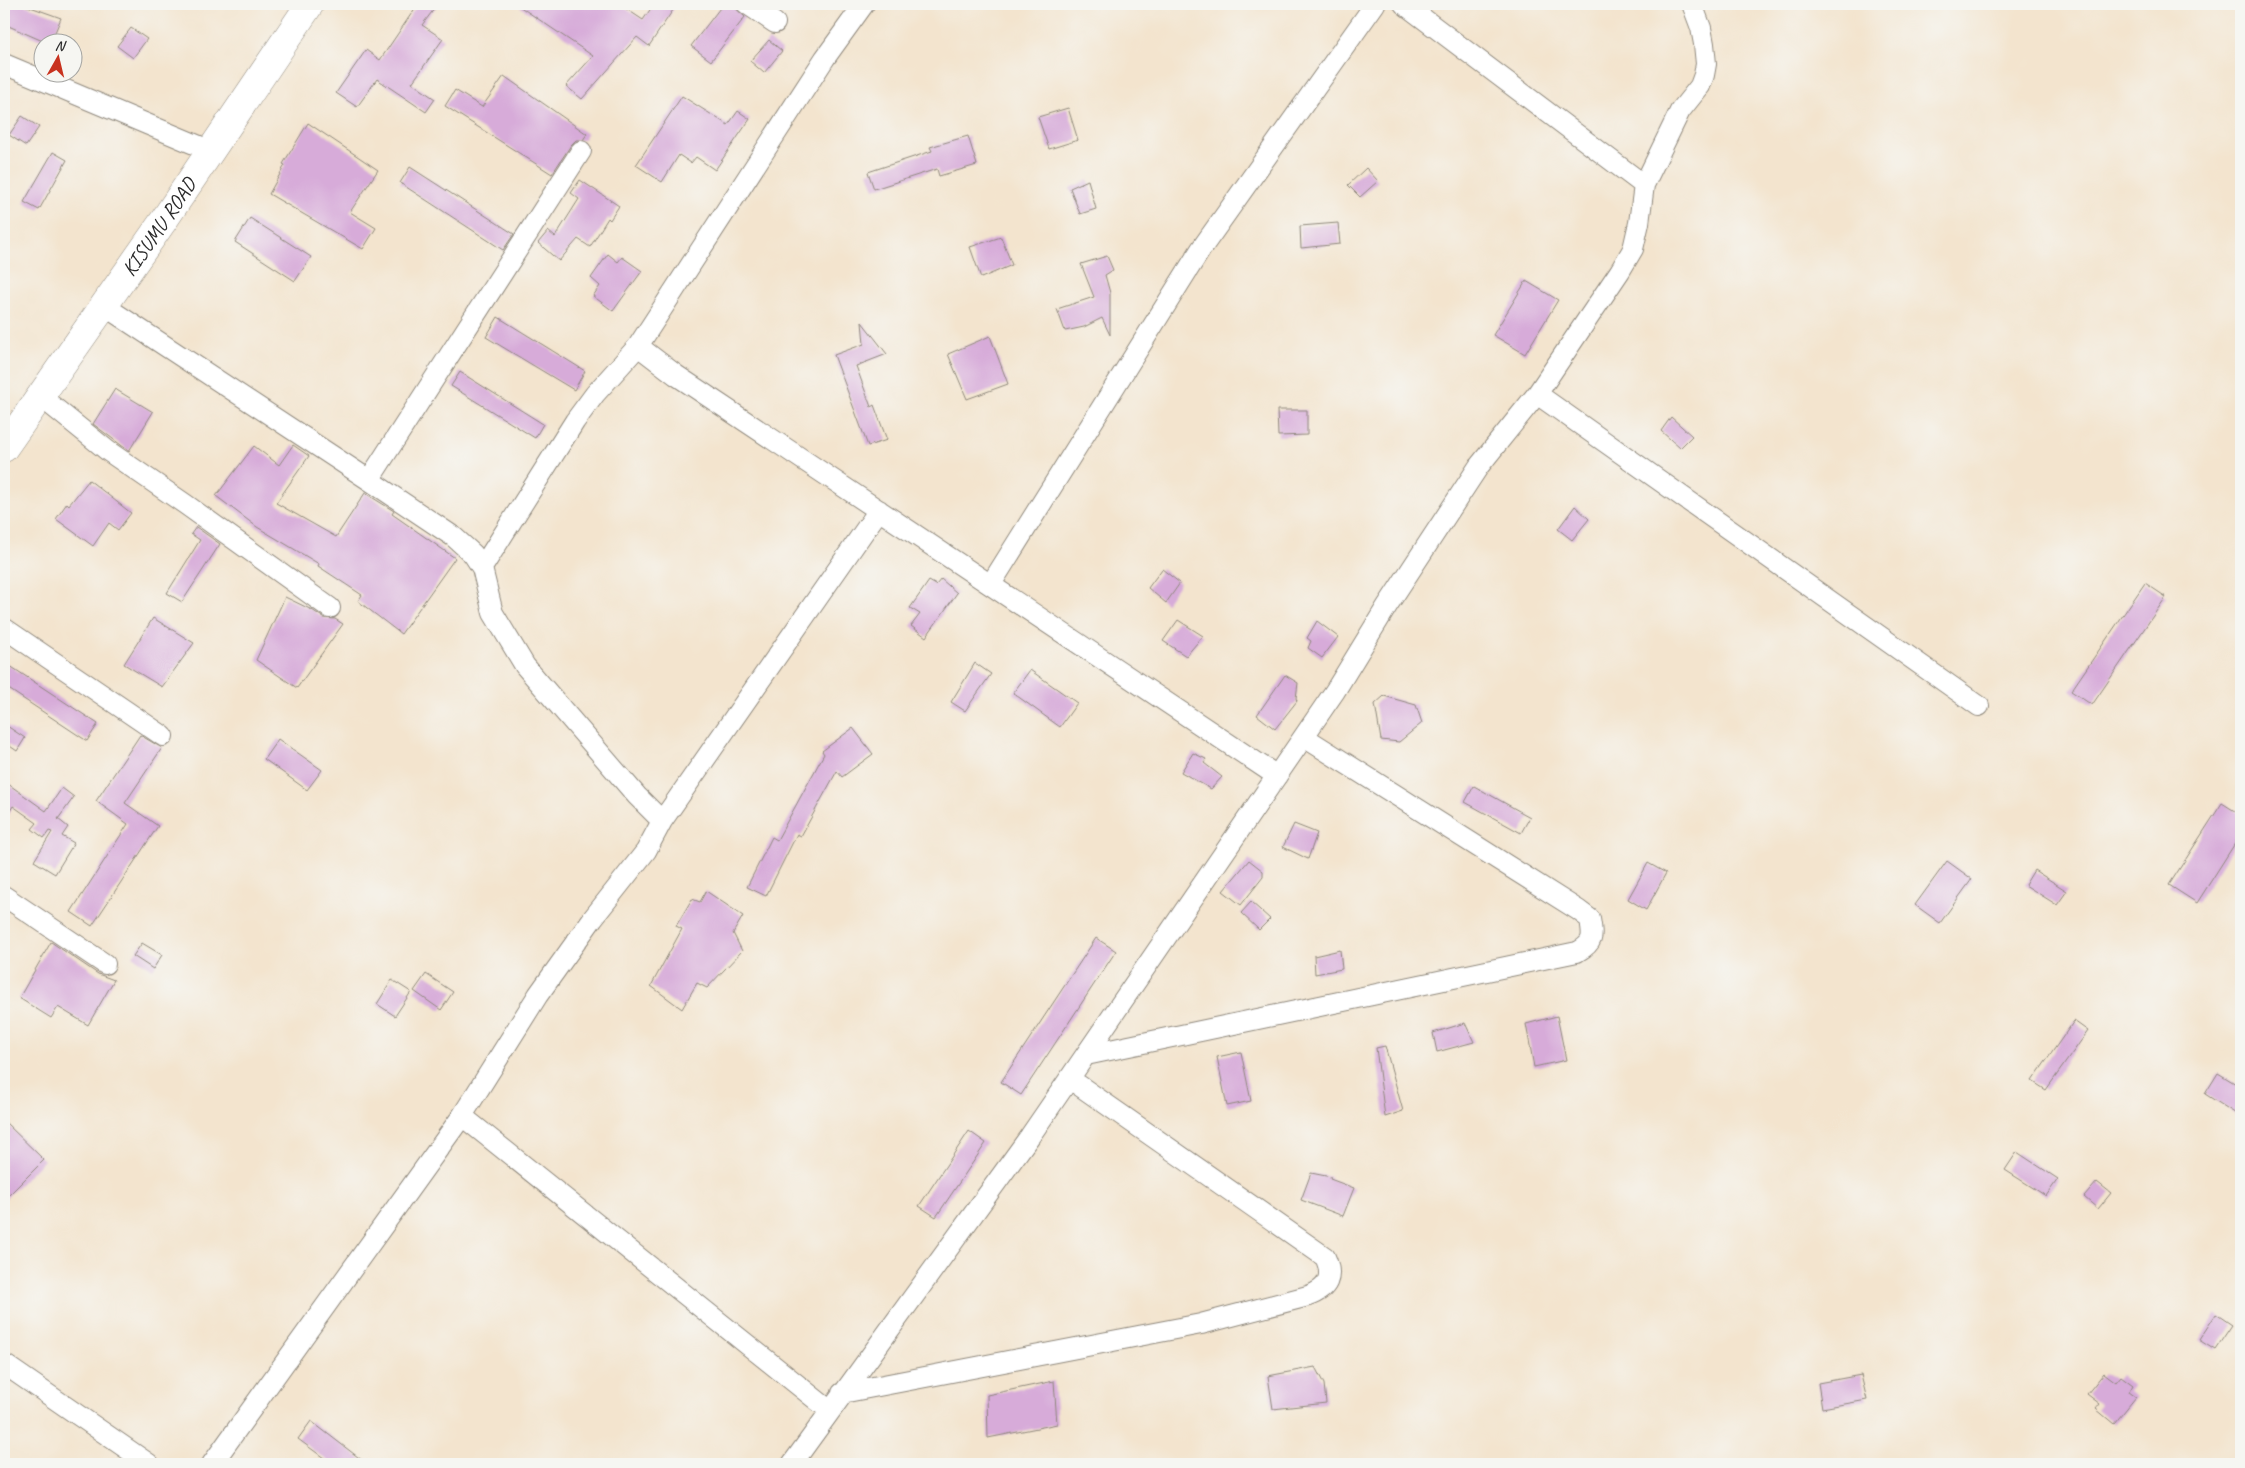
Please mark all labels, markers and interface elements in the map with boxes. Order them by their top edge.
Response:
north arrow [32,32,82,82]
text: N [54,37,68,55]
street label: KISUMU ROAD [116,171,203,281]

